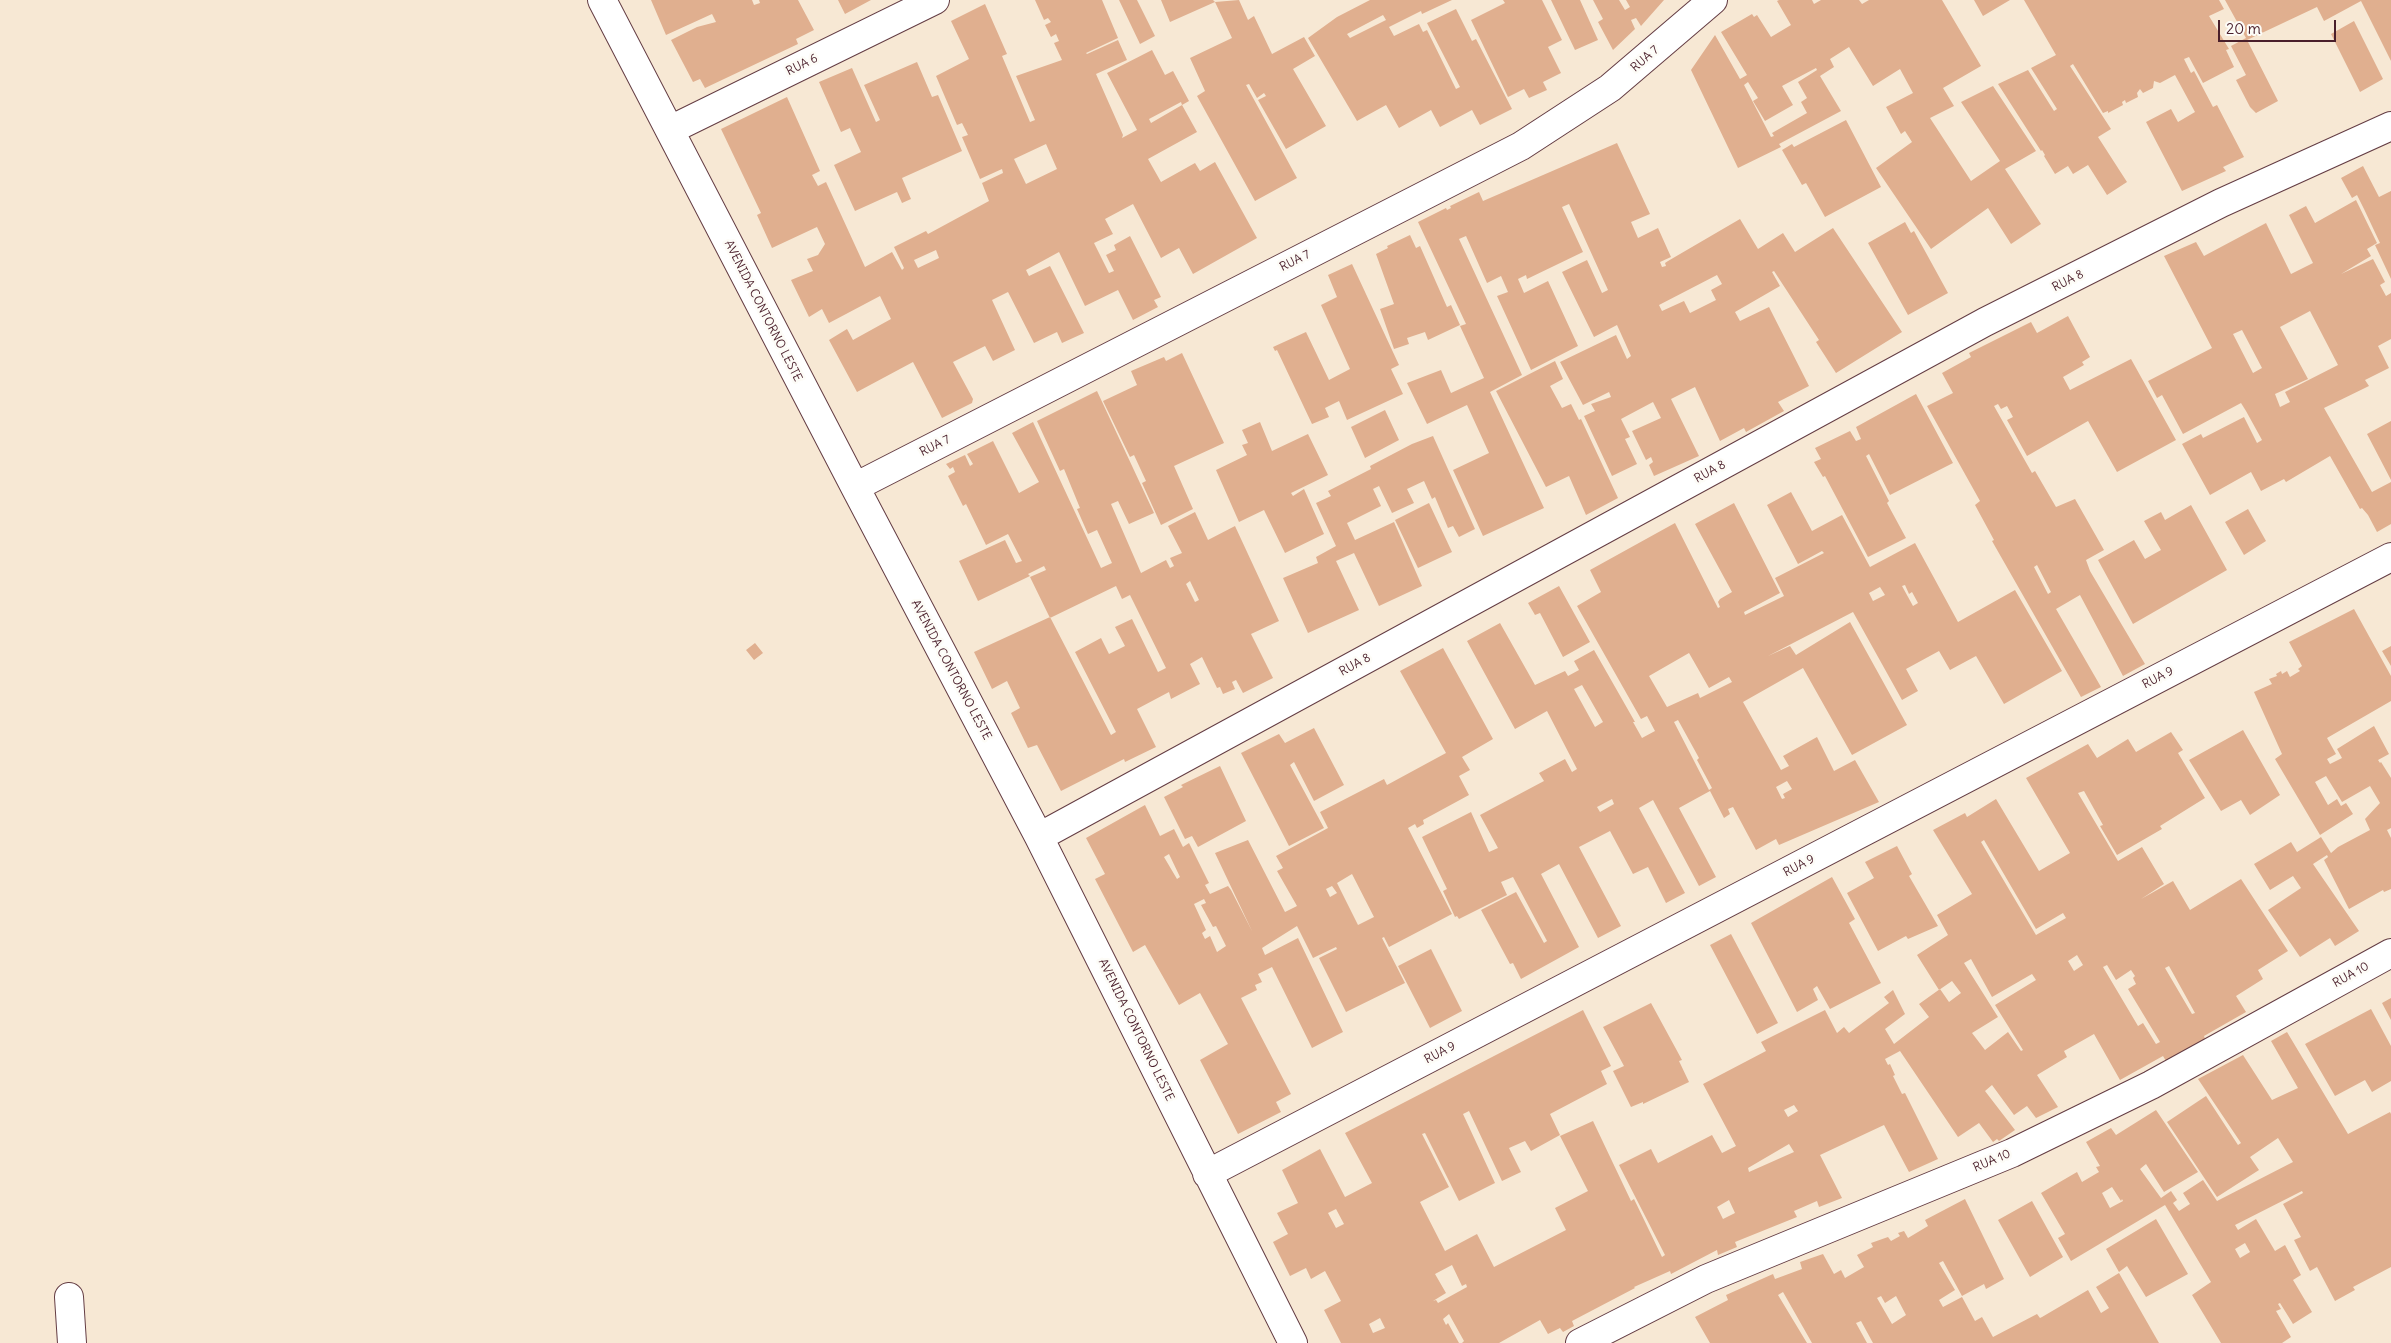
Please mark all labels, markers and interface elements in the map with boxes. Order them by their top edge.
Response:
scale bar [2221,10,2338,42]
text: 20 m [2226,19,2261,38]
street label: RUA 7 [1628,43,1662,75]
street label: RUA 6 [784,51,820,79]
street label: AVENIDA CONTORNO LESTE [721,238,805,384]
street label: RUA 7 [1277,247,1313,275]
street label: RUA 8 [2050,267,2086,295]
street label: RUA 7 [917,432,953,460]
street label: RUA 8 [1692,458,1728,486]
street label: AVENIDA CONTORNO LESTE [908,598,994,742]
street label: RUA 8 [1337,651,1373,679]
street label: RUA 9 [2140,664,2176,692]
street label: RUA 9 [1781,852,1817,880]
street label: AVENIDA CONTORNO LESTE [1095,957,1177,1103]
street label: RUA 10 [2330,959,2372,991]
street label: RUA 9 [1422,1039,1458,1067]
street label: RUA 10 [1971,1147,2013,1175]

